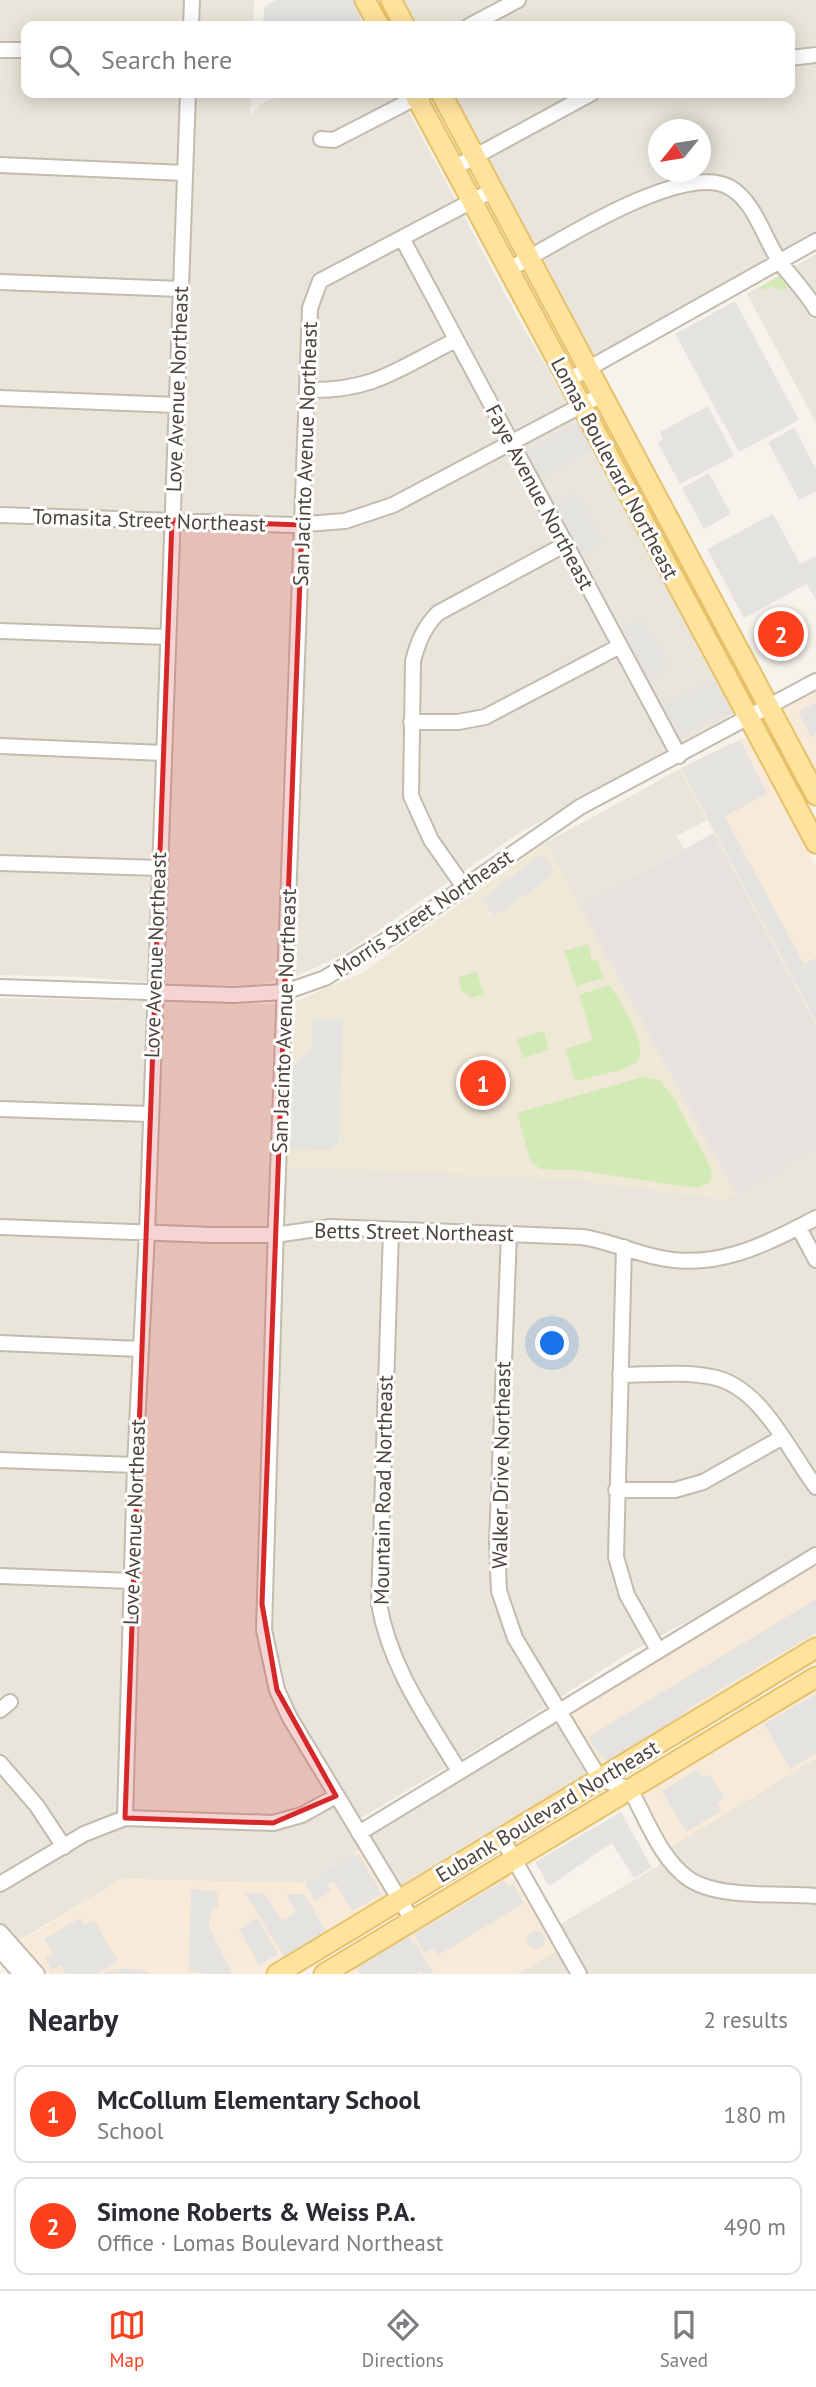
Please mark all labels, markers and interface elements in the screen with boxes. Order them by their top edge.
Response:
search box [21,21,795,98]
icon: search [45,41,83,79]
text: Search here [101,43,232,76]
north arrow [648,119,711,182]
street label: Love Avenue Northeast [160,286,194,492]
street label: San Jacinto Avenue Northeast [287,321,323,587]
street label: Lomas Boulevard Northeast [545,352,685,584]
street label: Faye Avenue Northeast [480,400,600,594]
street label: Tomasita Street Northeast [32,502,266,538]
pin: 2 [758,608,804,660]
street label: Morris Street Northeast [328,843,518,983]
street label: Love Avenue Northeast [138,852,172,1058]
street label: San Jacinto Avenue Northeast [266,888,302,1154]
pin: 1 [460,1057,506,1109]
street label: Betts Street Northeast [314,1217,514,1247]
your location [535,1326,569,1360]
street label: Walker Drive Northeast [486,1361,516,1569]
street label: Mountain Road Northeast [367,1375,399,1605]
street label: Love Avenue Northeast [117,1419,151,1625]
street label: Eubank Boulevard Northeast [431,1734,663,1888]
text: Nearby [28,2000,118,2039]
text: 2 results [704,2005,788,2034]
text: McCollum Elementary School [97,2083,420,2116]
text: 1 [46,2100,60,2129]
text: 180 m [724,2100,786,2129]
text: School [97,2116,164,2145]
text: Simone Roberts & Weiss P.A. [97,2195,416,2228]
text: 2 [46,2212,60,2241]
text: 490 m [724,2212,786,2241]
text: Office · Lomas Boulevard Northeast [97,2228,443,2257]
tab: Map [108,2306,146,2372]
tab: Directions [362,2306,444,2372]
tab: Saved [660,2306,708,2372]

